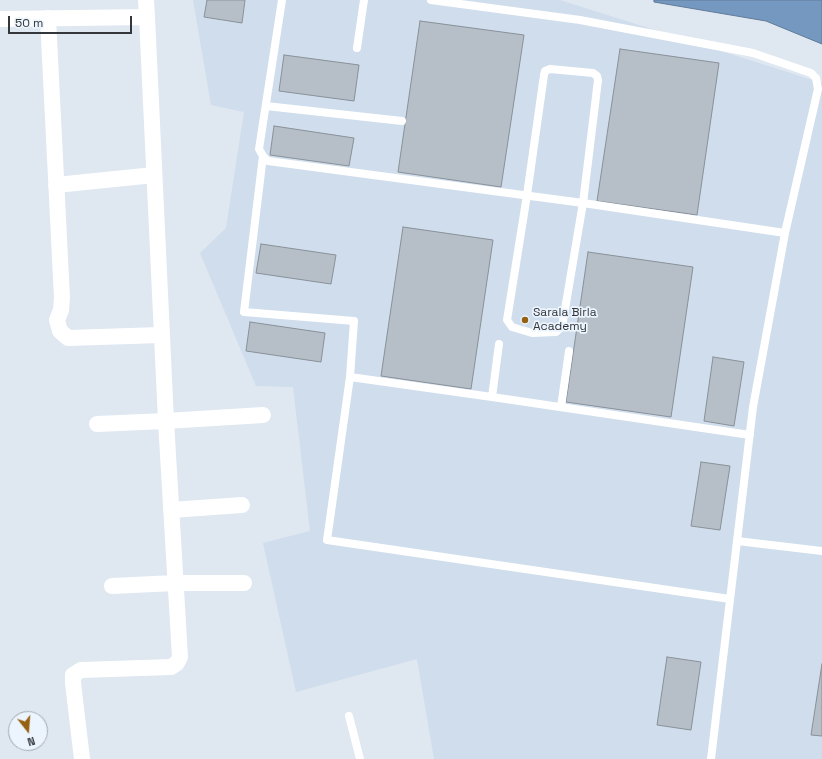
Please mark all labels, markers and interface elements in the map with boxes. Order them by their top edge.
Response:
scale bar [10,8,134,34]
text: 50 m [15,15,43,31]
place label: Sarala Birla Academy [533,306,597,334]
marker: Sarala Birla Academy [520,315,530,325]
north arrow [8,711,48,751]
text: N [26,734,37,749]

